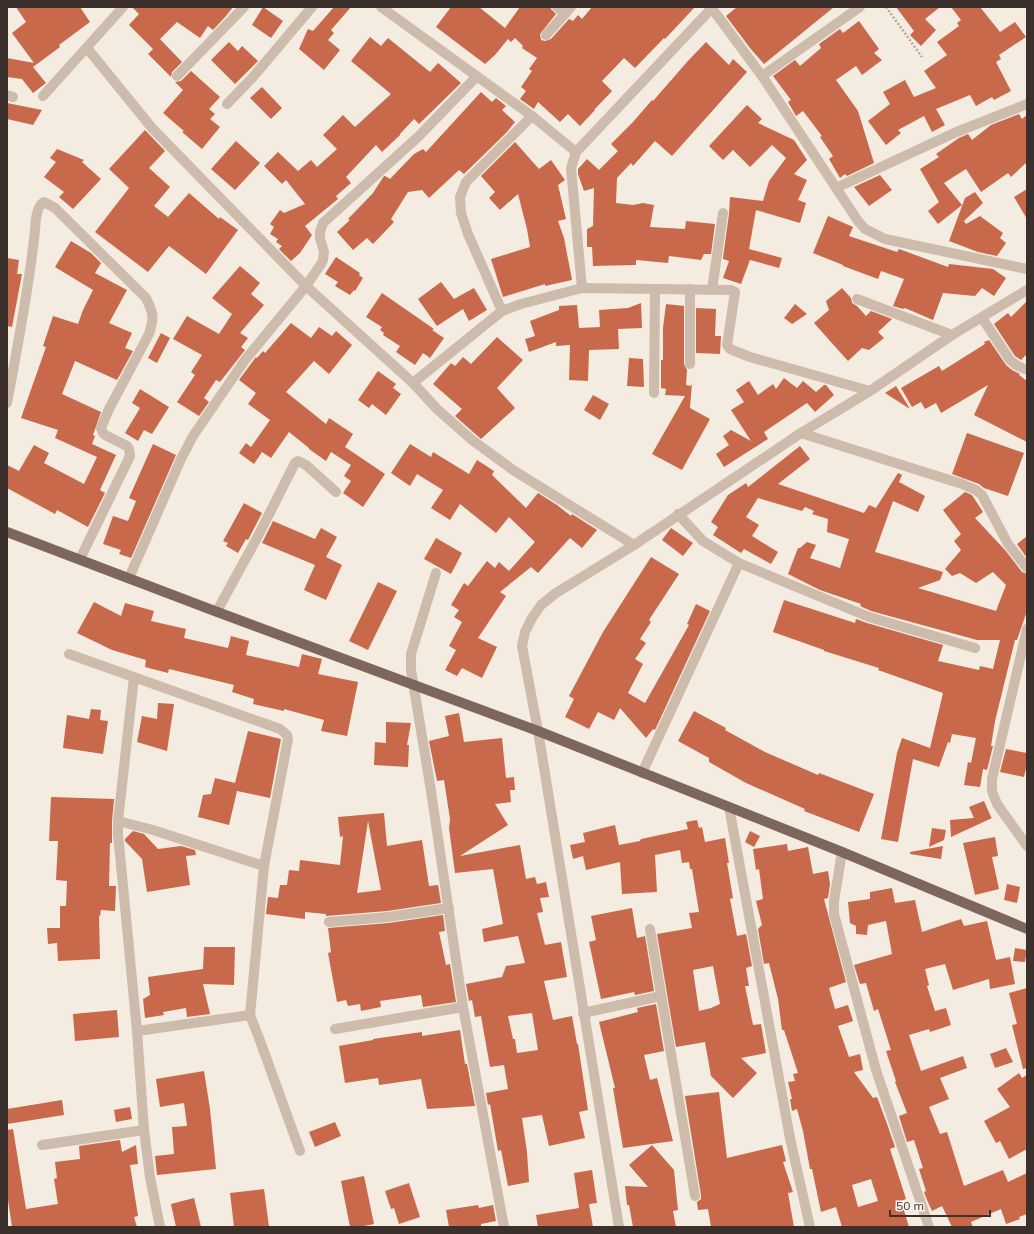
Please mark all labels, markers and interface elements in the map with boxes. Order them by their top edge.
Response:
scale bar [890,1192,990,1218]
text: 50 m [896,1198,924,1213]

